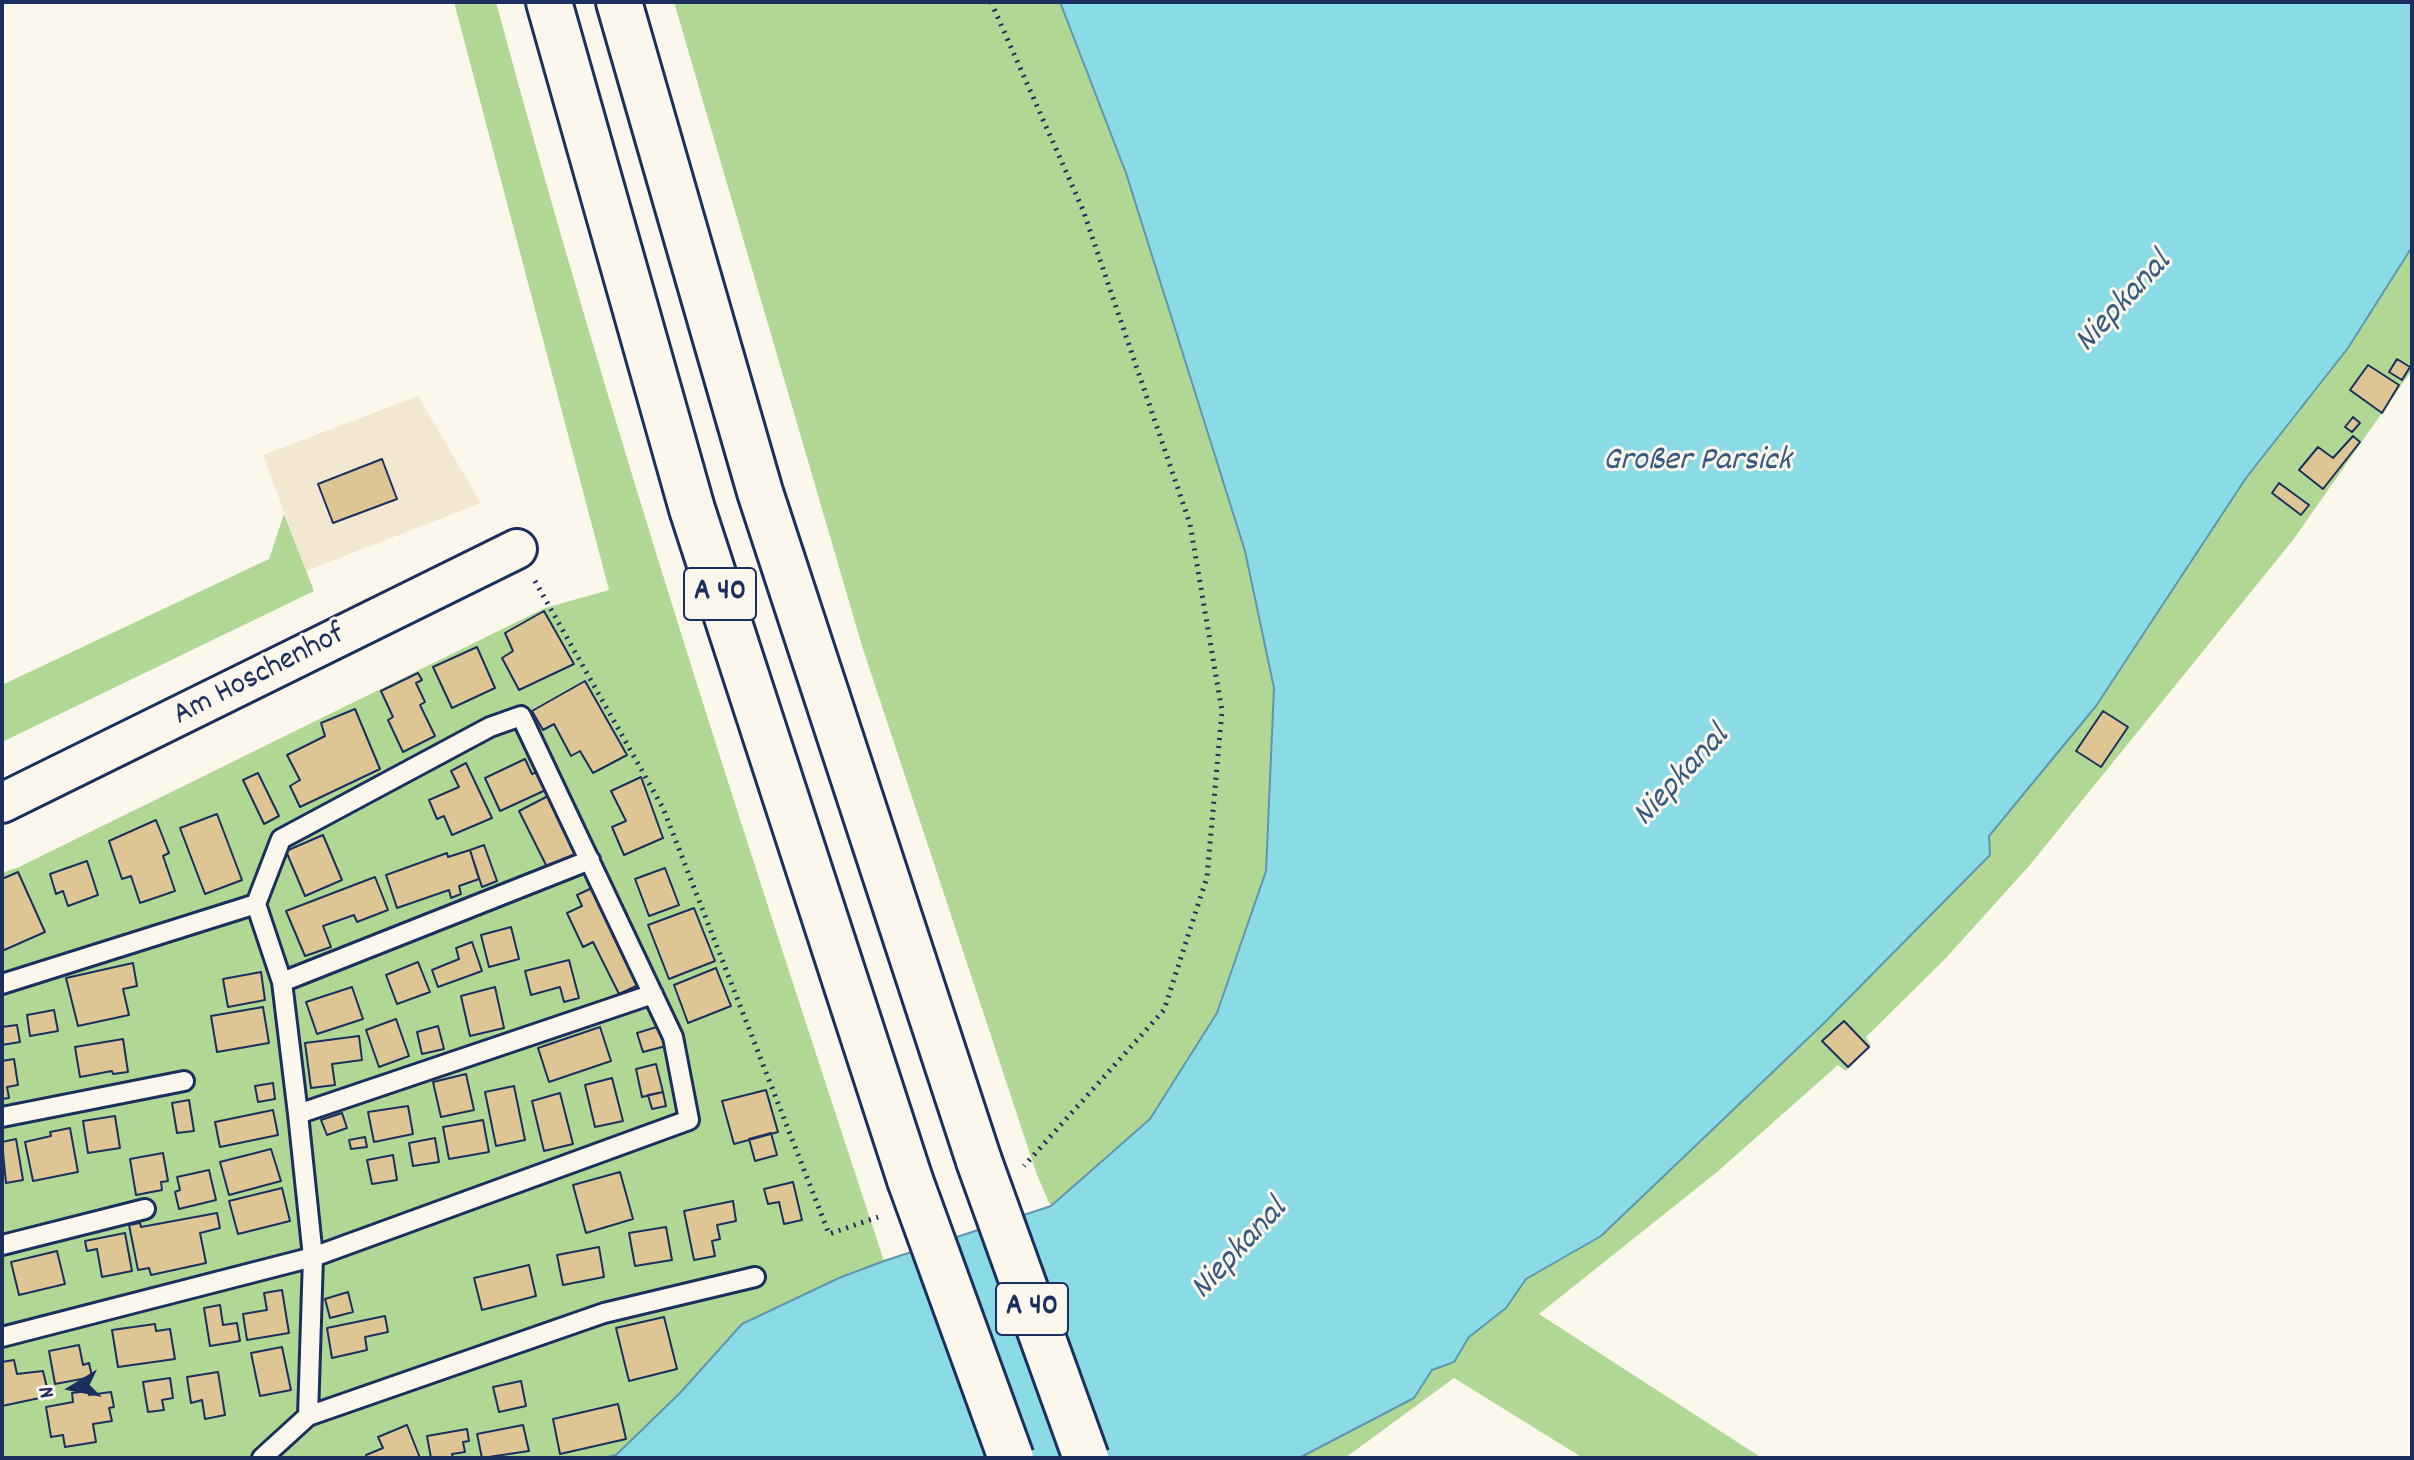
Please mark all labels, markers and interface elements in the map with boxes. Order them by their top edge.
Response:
water label: Niepkanal [2068,245,2182,363]
water label: Großer Parsick [1603,443,1791,483]
road number: A 40 [684,568,756,620]
street label: Am Hoschenhof [168,617,352,737]
water label: Niepkanal [1626,719,1740,837]
water label: Niepkanal [1184,1192,1298,1310]
road number: A 40 [996,1283,1068,1335]
north arrow [32,1348,112,1428]
text: N [32,1384,64,1400]

